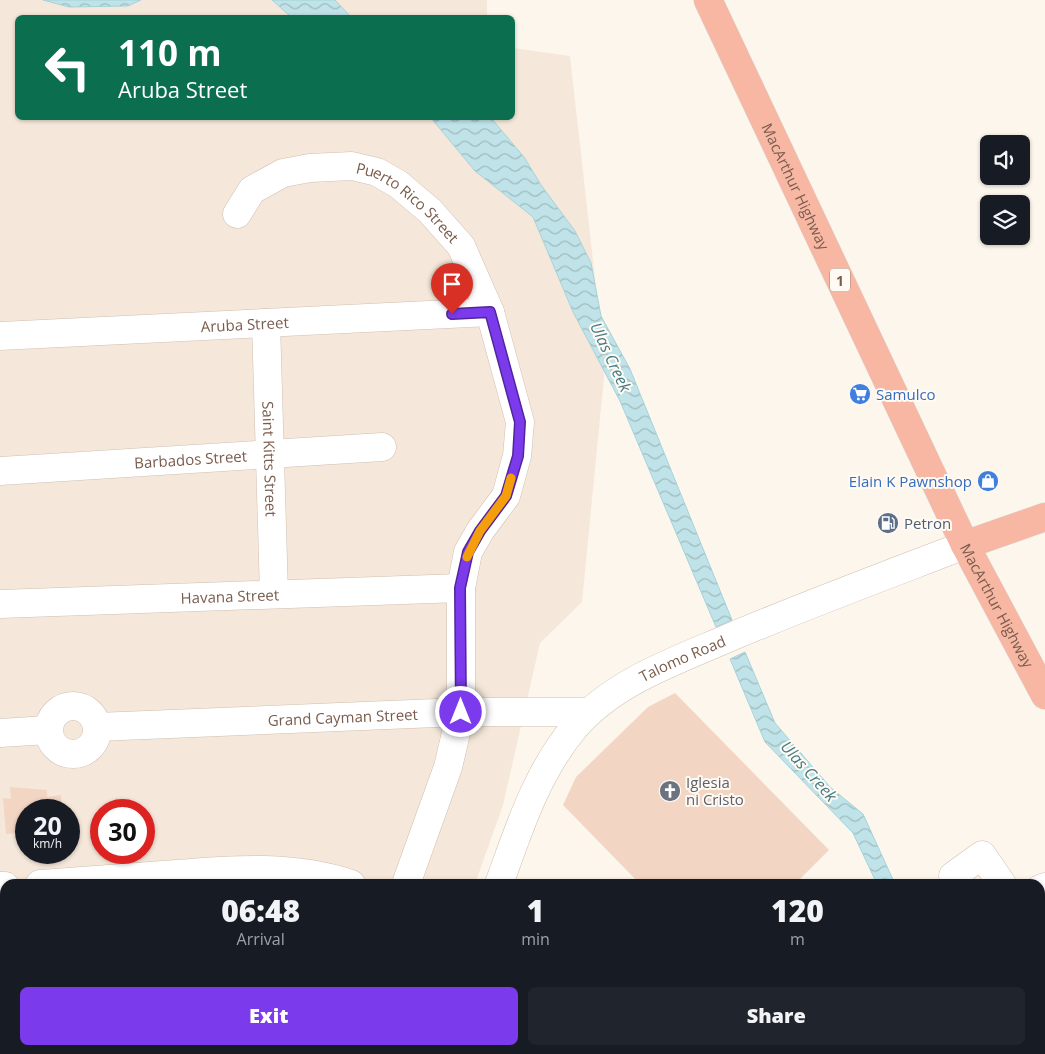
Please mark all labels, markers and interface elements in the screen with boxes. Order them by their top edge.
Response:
text: 110 m [118,29,222,76]
icon: left [35,35,100,100]
text: Aruba Street [118,74,247,104]
street label: MacArthur Highway [757,120,835,254]
map controls [980,135,1030,245]
button: sound [980,135,1030,185]
street label: Puerto Rico Street [354,157,463,247]
button: layers [980,195,1030,245]
pin [431,263,473,314]
road number: 1 [830,268,850,292]
icon: arrive [438,270,466,298]
street label: Aruba Street [200,312,289,336]
water label: Ulas Creek [585,319,637,396]
supermarket icon: Samulco [848,382,872,406]
place label: Samulco [876,384,936,404]
street label: Saint Kitts Street [258,401,282,517]
street label: Barbados Street [134,446,248,473]
shop icon: Elain K Pawnshop [976,469,1000,493]
place label: Elain K Pawnshop [849,471,972,491]
fuel station icon: Petron [876,511,900,535]
place label: Petron [904,513,951,533]
street label: MacArthur Highway [956,540,1039,671]
street label: Havana Street [180,584,280,608]
street label: Talomo Road [636,630,728,686]
position arrow [434,685,486,737]
street label: Grand Cayman Street [267,704,418,730]
water label: Ulas Creek [776,736,843,807]
place label: Iglesia ni Cristo [686,772,744,809]
church icon: Iglesia ni Cristo [658,779,682,803]
speed limit sign: 30 [90,799,155,864]
text: 20 [33,808,62,842]
text: km/h [33,835,62,852]
text: 06:48 [221,890,300,931]
text: 1 [527,890,544,931]
text: 120 [771,890,824,931]
text: Arrival [237,928,285,950]
text: min [521,928,550,950]
text: m [790,928,805,950]
button: Exit [20,987,518,1045]
button: Share [528,987,1025,1045]

